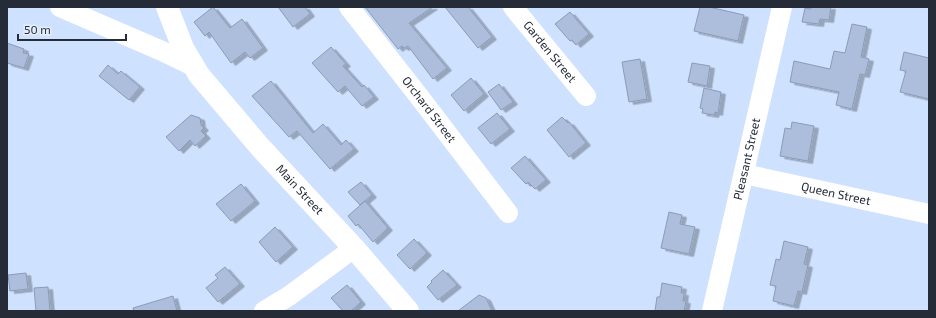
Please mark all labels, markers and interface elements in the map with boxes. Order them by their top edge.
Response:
scale bar [18,16,126,42]
street label: Garden Street [521,18,580,85]
text: 50 m [24,22,51,36]
street label: Orchard Street [400,73,460,145]
street label: Pleasant Street [730,116,762,201]
street label: Main Street [274,161,327,217]
street label: Queen Street [800,179,873,207]

